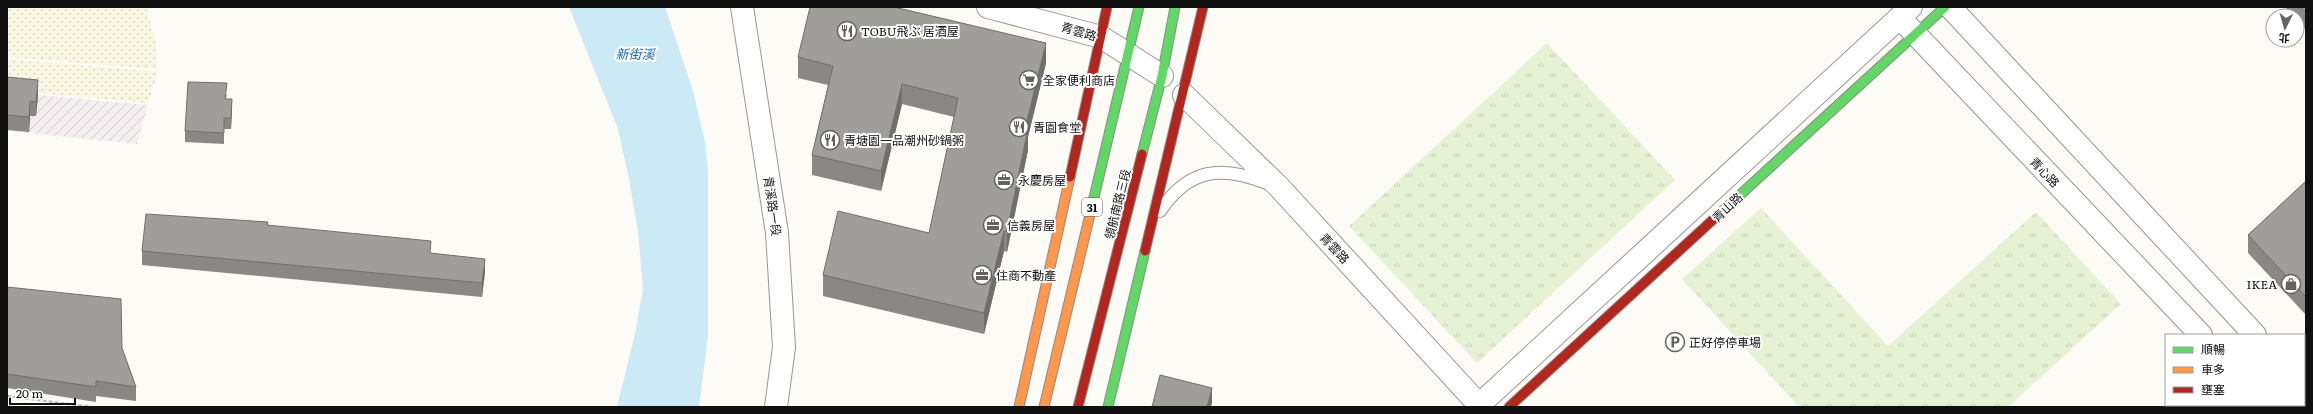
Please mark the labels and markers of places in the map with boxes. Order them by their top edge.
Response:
restaurant icon: TOBU飛ぶ 居酒屋 [836,20,858,42]
place label: TOBU飛ぶ 居酒屋 [861,22,959,40]
supermarket icon: 全家便利商店 [1018,69,1040,91]
place label: 全家便利商店 [1043,71,1115,89]
restaurant icon: 青園食堂 [1008,116,1030,138]
place label: 青園食堂 [1033,118,1081,136]
restaurant icon: 青塘園一品潮州砂鍋粥 [819,129,841,151]
place label: 青塘園一品潮州砂鍋粥 [844,131,964,149]
office icon: 永慶房屋 [993,169,1015,191]
place label: 永慶房屋 [1018,171,1066,189]
office icon: 信義房屋 [982,214,1004,236]
place label: 信義房屋 [1007,216,1055,234]
office icon: 住商不動產 [971,264,993,286]
place label: 住商不動產 [996,266,1056,284]
shop icon: IKEA [2280,273,2302,295]
place label: IKEA [2247,275,2277,293]
parking icon: 正好停停車場 [1664,331,1686,353]
place label: 正好停停車場 [1689,333,1761,351]

